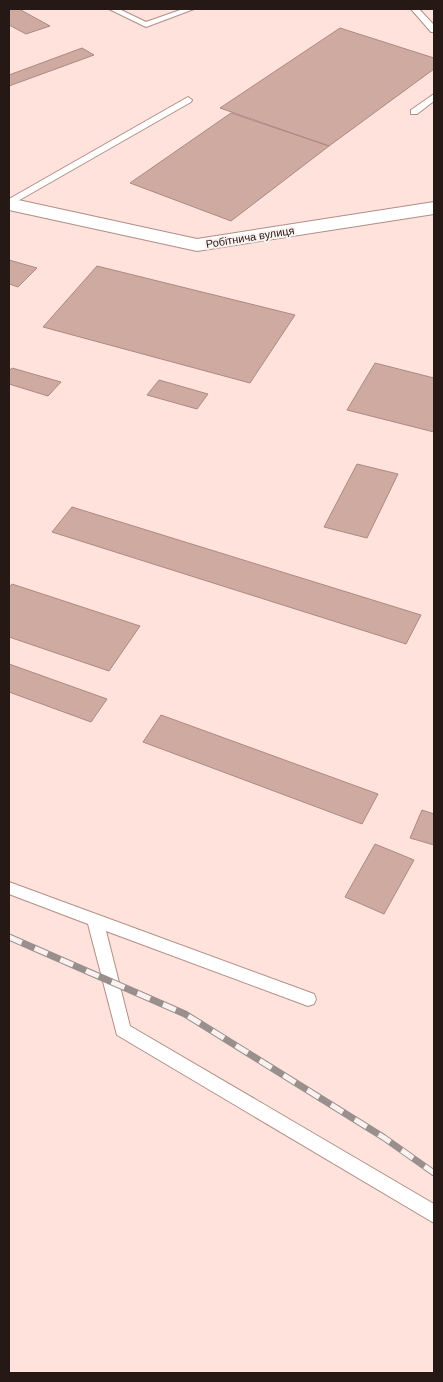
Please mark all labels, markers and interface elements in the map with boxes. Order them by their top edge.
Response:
street label: Робітнича вулиця [205,224,295,250]

